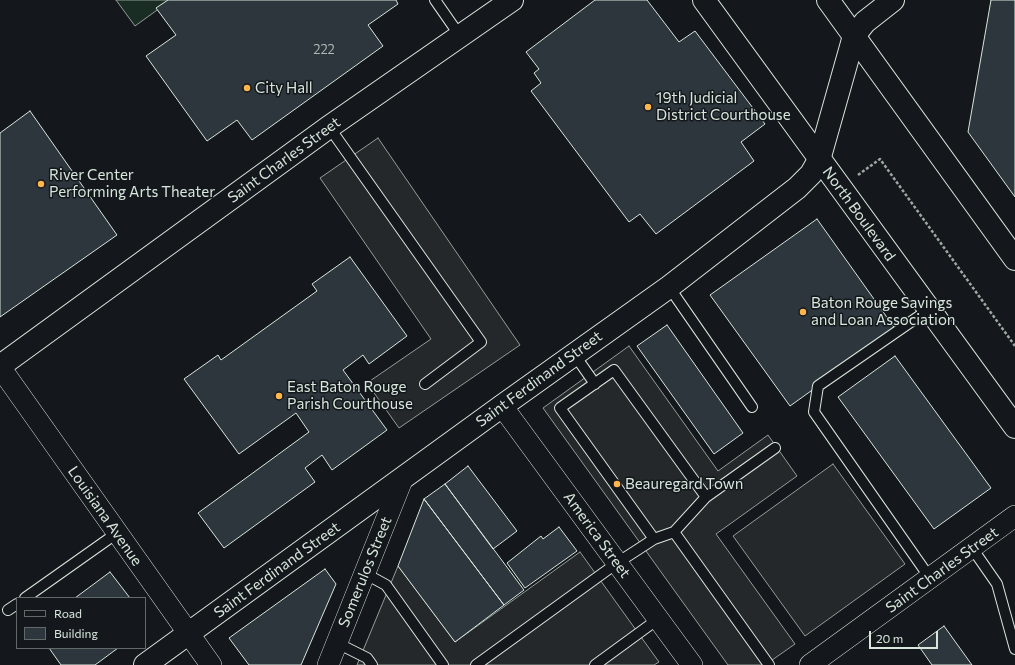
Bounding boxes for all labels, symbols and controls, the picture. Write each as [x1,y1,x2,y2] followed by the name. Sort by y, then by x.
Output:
[313,42,335,58] house number: 222
[255,79,313,97] place label: City Hall
[242,83,252,93] marker: City Hall
[656,89,791,124] place label: 19th Judicial District Courthouse
[643,102,653,112] marker: 19th Judicial District Courthouse
[224,113,344,207] street label: Saint Charles Street
[819,163,899,265] street label: North Boulevard
[49,166,215,201] place label: River Center Performing Arts Theater
[36,179,46,189] marker: River Center Performing Arts Theater
[811,294,955,329] place label: Baton Rouge Savings and Loan Association
[798,307,808,317] marker: Baton Rouge Savings and Loan Association
[472,327,606,431] street label: Saint Ferdinand Street
[287,378,413,413] place label: East Baton Rouge Parish Courthouse
[274,391,284,401] marker: East Baton Rouge Parish Courthouse
[64,463,146,569] street label: Louisiana Avenue
[625,475,743,493] place label: Beauregard Town
[612,479,622,489] marker: Beauregard Town
[560,489,634,581] street label: America Street
[335,514,395,630] street label: Somerulos Street
[210,518,344,622] street label: Saint Ferdinand Street
[882,523,1002,617] street label: Saint Charles Street
[16,597,146,649] legend
[54,606,82,620] text: Road
[871,623,940,649] scale bar
[54,626,98,640] text: Building
[876,631,903,645] text: 20 m

